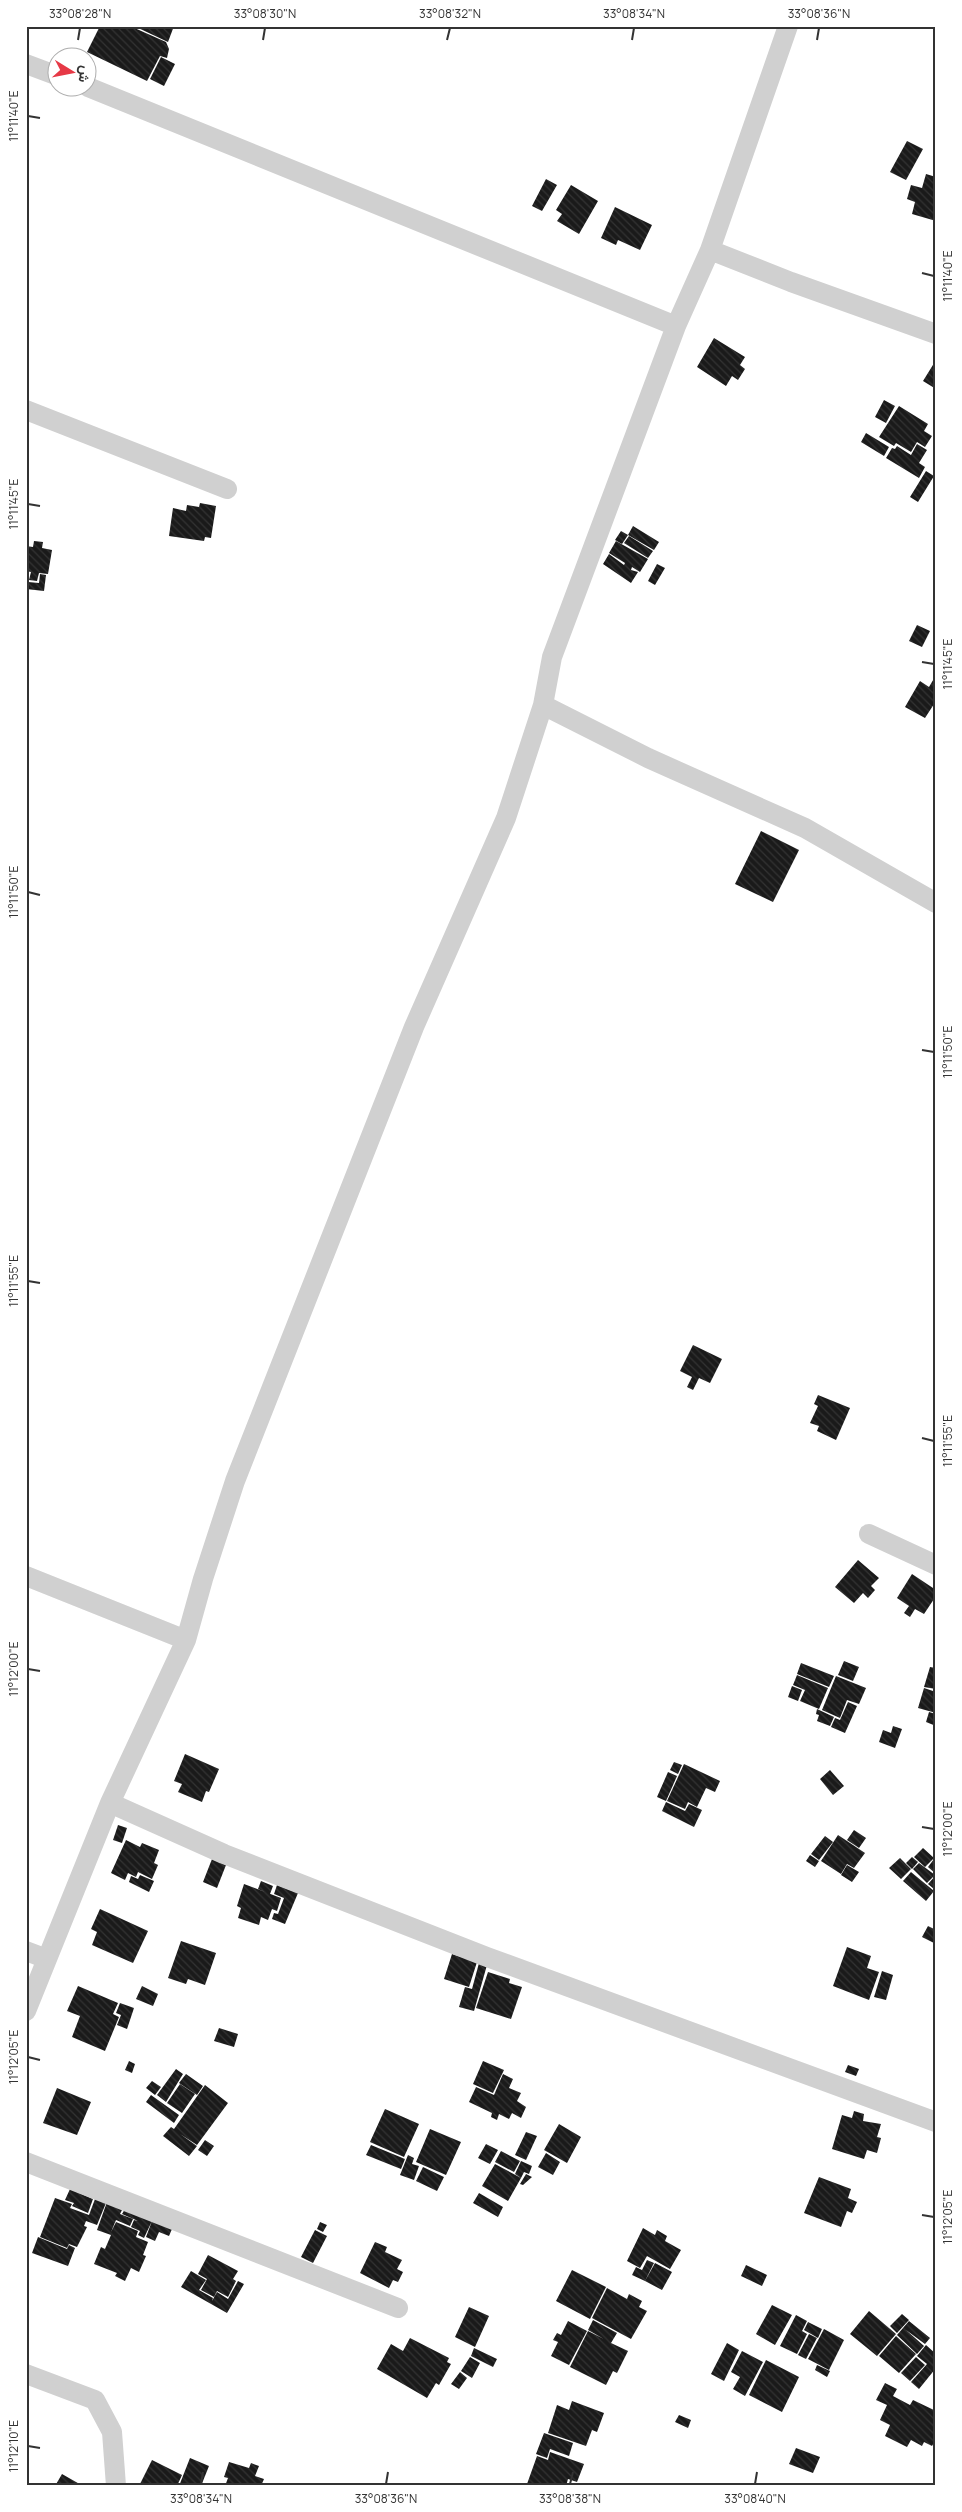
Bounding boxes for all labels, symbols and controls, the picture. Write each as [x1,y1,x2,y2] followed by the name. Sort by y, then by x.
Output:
[49,5,111,22] text: 33°08'28"N
[234,5,296,22] text: 33°08'30"N
[419,5,481,22] text: 33°08'32"N
[603,5,665,22] text: 33°08'34"N
[788,5,850,22] text: 33°08'36"N
[48,48,98,98] north arrow
[74,64,96,84] text: ش
[5,90,22,142] text: 11°11'40"E
[939,250,956,302] text: 11°11'40"E
[5,478,22,529] text: 11°11'45"E
[939,638,956,689] text: 11°11'45"E
[5,866,22,918] text: 11°11'50"E
[939,1026,956,1078] text: 11°11'50"E
[5,1255,22,1307] text: 11°11'55"E
[939,1415,956,1467] text: 11°11'55"E
[5,1641,22,1697] text: 11°12'00"E
[939,1801,956,1857] text: 11°12'00"E
[5,2030,22,2084] text: 11°12'05"E
[939,2190,956,2244] text: 11°12'05"E
[5,2420,22,2472] text: 11°12'10"E
[170,2490,232,2507] text: 33°08'34"N
[355,2490,417,2507] text: 33°08'36"N
[539,2490,601,2507] text: 33°08'38"N
[724,2490,786,2507] text: 33°08'40"N

